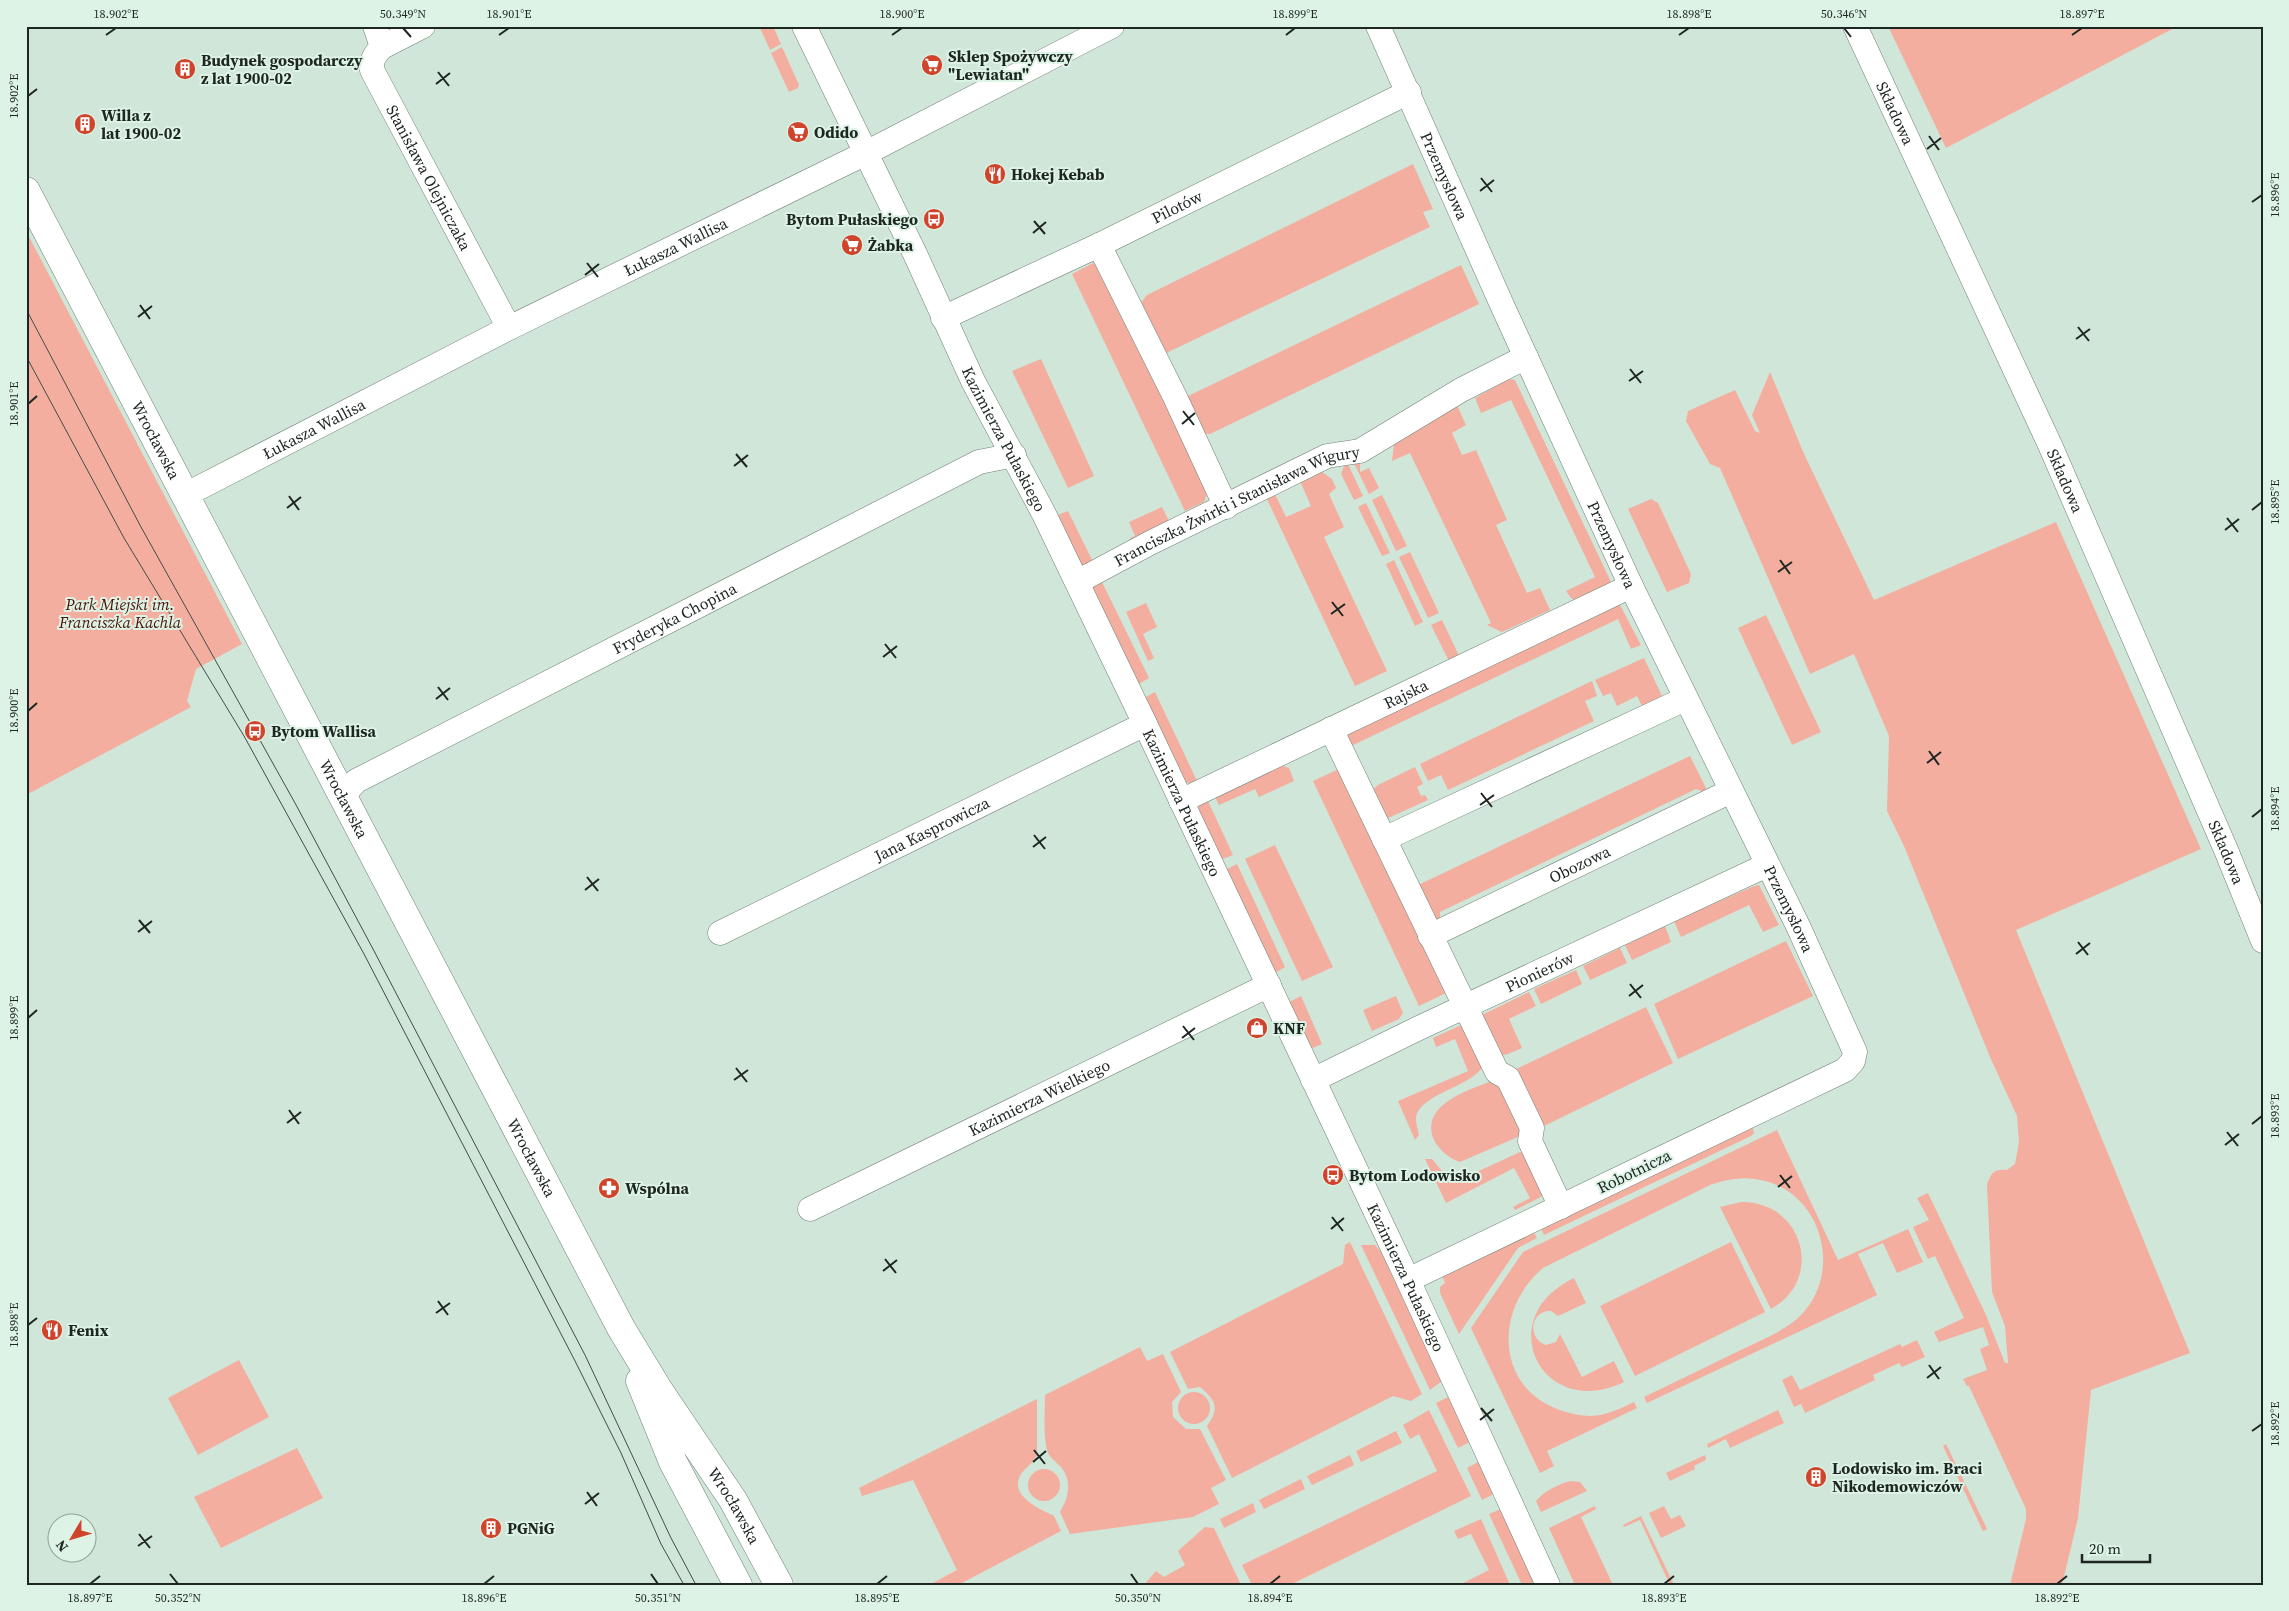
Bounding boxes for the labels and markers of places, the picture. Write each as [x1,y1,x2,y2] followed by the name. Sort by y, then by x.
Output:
[948,45,1073,85] place label: Sklep Spożywczy "Lewiatan"
[201,49,363,89] place label: Budynek gospodarczy z lat 1900-02
[920,53,944,77] supermarket icon: Sklep Spożywczy "Lewiatan"
[173,57,197,81] building icon: Budynek gospodarczy z lat 1900-02
[101,104,181,144] place label: Willa z lat 1900-02
[73,112,97,136] building icon: Willa z lat 1900-02
[786,120,810,144] supermarket icon: Odido
[814,121,858,143] place label: Odido
[983,162,1007,186] restaurant icon: Hokej Kebab
[1011,163,1105,185] place label: Hokej Kebab
[922,207,946,231] bus stop icon: Bytom Pułaskiego
[786,208,918,230] place label: Bytom Pułaskiego
[840,233,864,257] supermarket icon: Żabka
[868,234,914,256] place label: Żabka
[243,719,267,743] bus stop icon: Bytom Wallisa
[271,720,377,742] place label: Bytom Wallisa
[1245,1016,1269,1040] shop icon: KNF
[1273,1017,1305,1039] place label: KNF
[1321,1163,1345,1187] bus stop icon: Bytom Lodowisko
[1349,1164,1480,1186] place label: Bytom Lodowisko
[597,1176,621,1200] pharmacy icon: Wspólna
[625,1177,689,1199] place label: Wspólna
[40,1318,64,1342] restaurant icon: Fenix
[68,1319,109,1341] place label: Fenix
[1832,1457,1982,1497] place label: Lodowisko im. Braci Nikodemowiczów
[1804,1465,1828,1489] building icon: Lodowisko im. Braci Nikodemowiczów
[479,1516,503,1540] building icon: PGNiG
[507,1517,555,1539] place label: PGNiG

